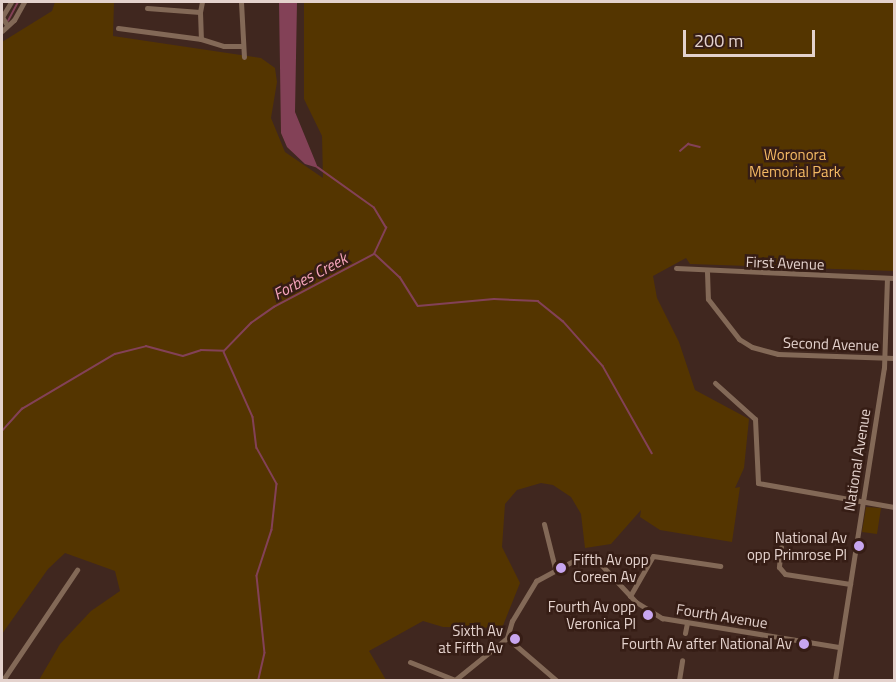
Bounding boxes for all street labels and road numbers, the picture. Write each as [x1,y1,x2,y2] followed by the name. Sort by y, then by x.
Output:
[745,253,825,273] street label: First Avenue
[783,333,879,355] street label: Second Avenue
[840,408,874,512] street label: National Avenue
[675,600,769,632] street label: Fourth Avenue

